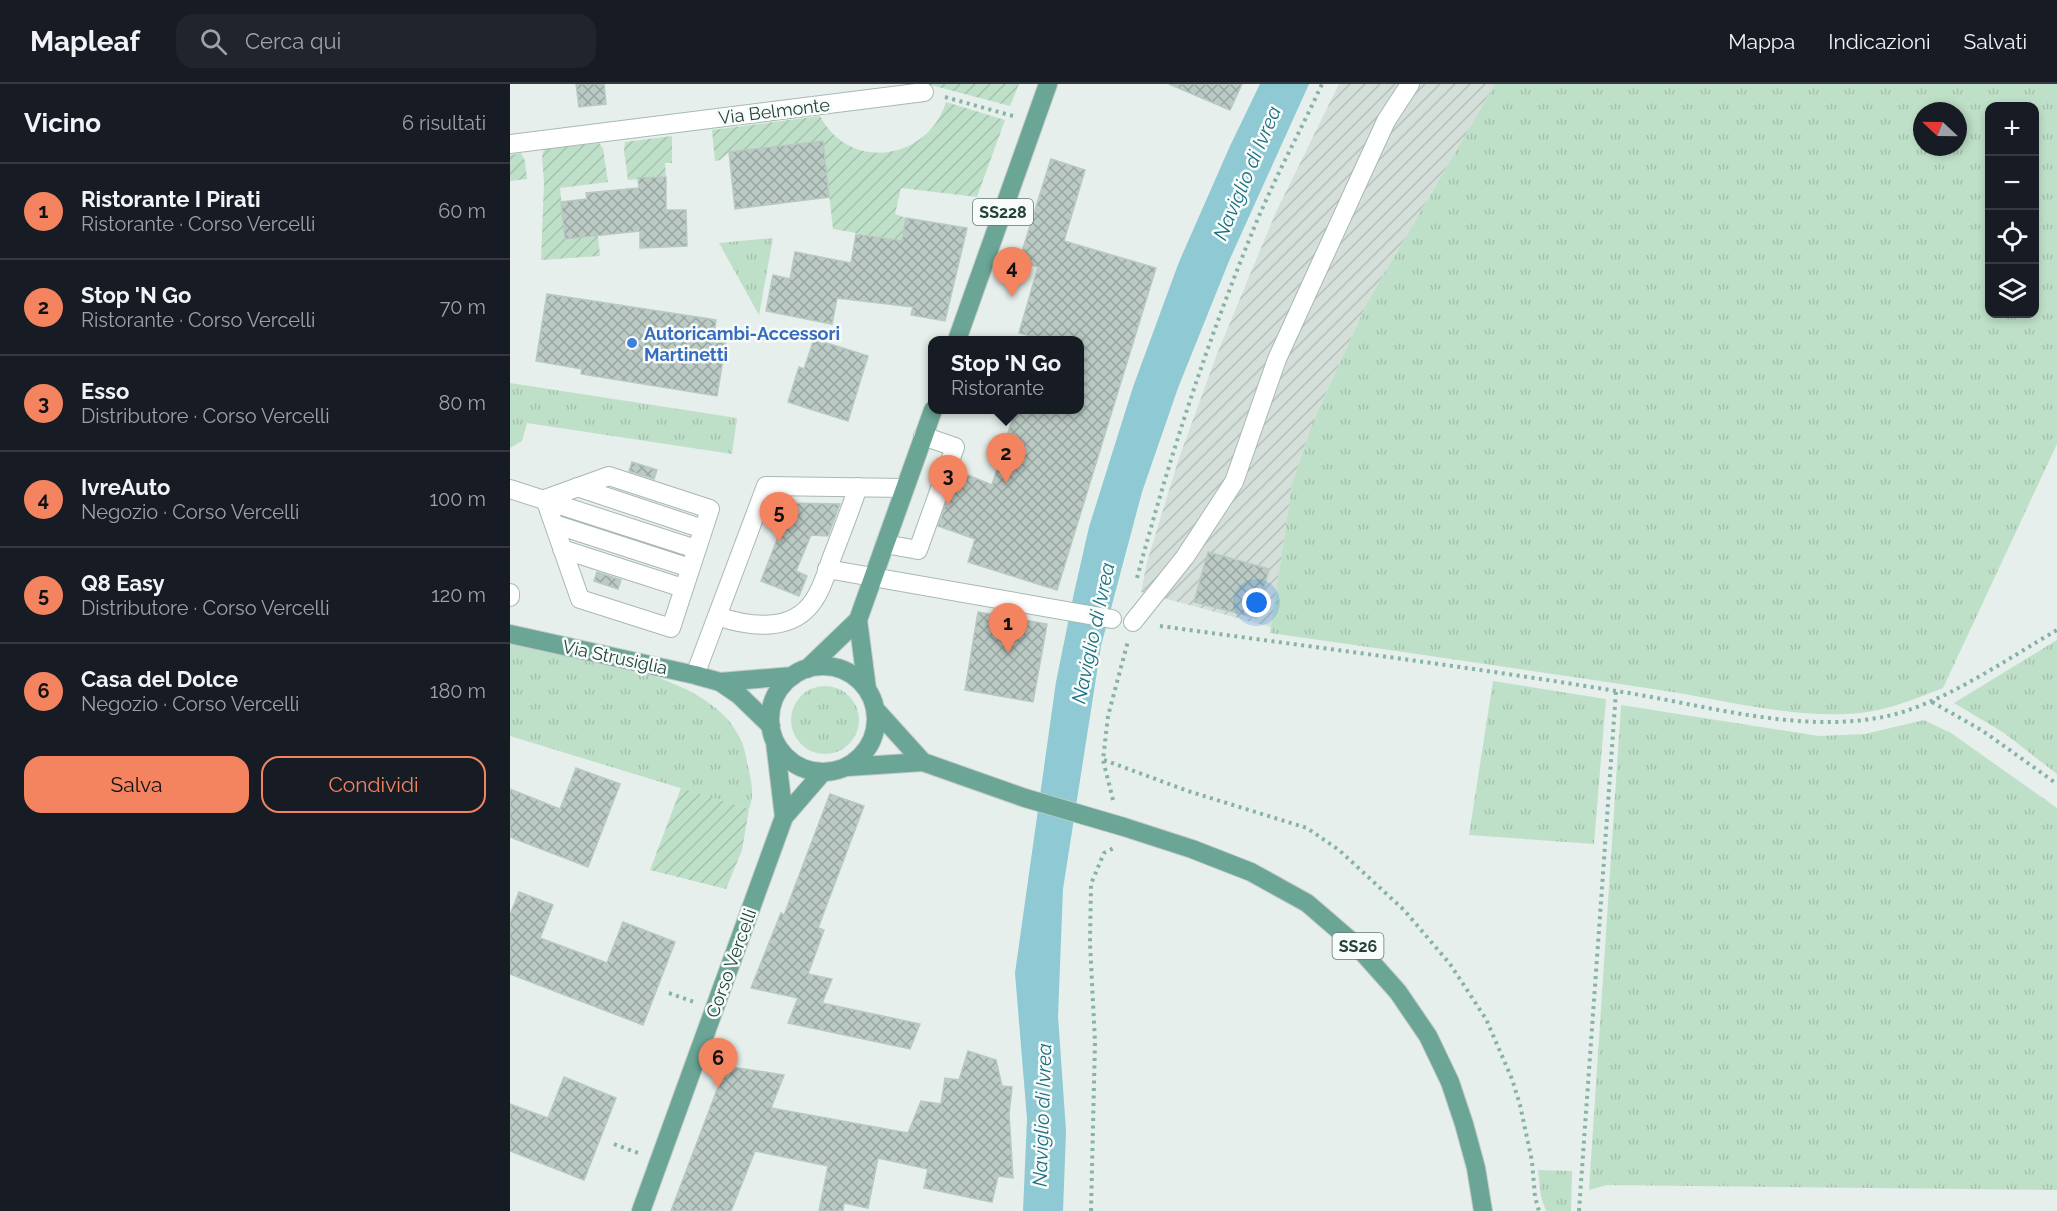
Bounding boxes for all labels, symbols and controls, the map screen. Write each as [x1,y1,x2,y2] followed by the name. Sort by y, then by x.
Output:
[176,14,596,68] search box
[30,25,140,58] text: Mapleaf
[197,25,230,58] icon: search
[245,28,341,54] text: Cerca qui
[1728,29,1795,54] text: Mappa
[1828,29,1931,54] text: Indicazioni
[1964,29,2027,54] text: Salvati
[717,94,831,128] street label: Via Belmonte
[1208,102,1286,244] water label: Naviglio di Ivrea
[1913,102,1967,156] north arrow
[1985,102,2039,318] map controls
[1985,102,2039,156] button: +
[24,108,101,138] text: Vicino
[402,111,486,135] text: 6 risultati
[1985,156,2039,210] button: −
[81,186,261,212] text: Ristorante I Pirati
[39,199,48,223] text: 1
[438,199,486,223] text: 60 m
[973,199,1033,225] road number: SS228
[1985,210,2039,264] button: locate
[81,212,315,236] text: Ristorante · Corso Vercelli
[992,248,1032,297] pin: 4
[1985,264,2039,318] button: layers
[81,282,191,308] text: Stop 'N Go
[38,295,49,319] text: 2
[440,295,486,319] text: 70 m
[81,308,315,332] text: Ristorante · Corso Vercelli
[644,323,840,365] place label: Autoricambi-Accessori Martinetti
[625,336,639,350] marker: Autoricambi-Accessori Martinetti
[928,336,1084,414] popup
[951,350,1061,376] text: Stop 'N Go
[951,376,1044,400] text: Ristorante
[81,378,129,404] text: Esso
[38,391,49,415] text: 3
[438,391,486,415] text: 80 m
[81,404,330,428] text: Distributore · Corso Vercelli
[986,434,1026,483] pin: 2
[928,456,968,505] pin: 3
[81,474,170,500] text: IvreAuto
[38,487,49,511] text: 4
[429,487,486,511] text: 100 m
[760,492,798,542] pin: 5
[81,500,299,524] text: Negozio · Corso Vercelli
[1066,560,1120,706] water label: Naviglio di Ivrea
[81,570,165,596] text: Q8 Easy
[38,583,49,607] text: 5
[431,583,486,607] text: 120 m
[1242,588,1271,617] your location
[81,596,330,620] text: Distributore · Corso Vercelli
[988,604,1028,653] pin: 1
[561,636,669,678] street label: Via Strusiglia
[81,666,238,692] text: Casa del Dolce
[37,679,50,703] text: 6
[430,679,486,703] text: 180 m
[81,692,299,716] text: Negozio · Corso Vercelli
[24,756,249,813] button: Salva
[261,756,486,813] button: Condividi
[702,906,760,1020] street label: Corso Vercelli
[1332,933,1384,959] road number: SS26
[698,1038,738,1088] pin: 6
[1028,1043,1057,1187] water label: Naviglio di Ivrea

